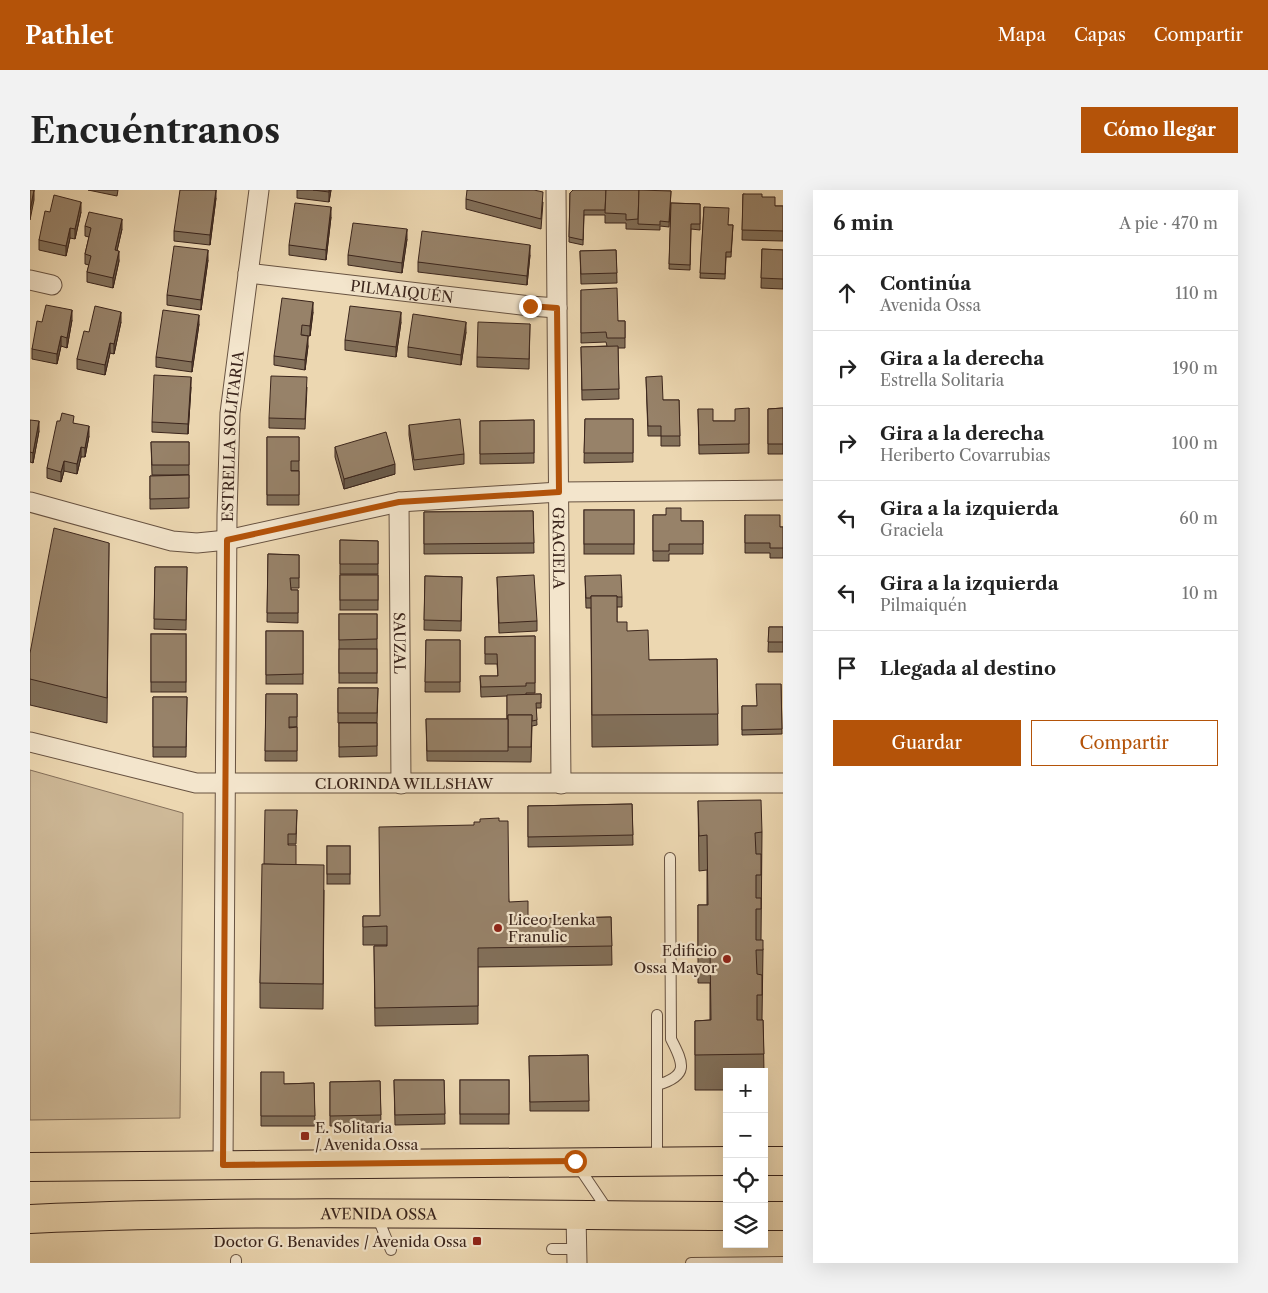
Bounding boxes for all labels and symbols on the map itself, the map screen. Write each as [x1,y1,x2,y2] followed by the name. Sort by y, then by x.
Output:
[349,276,455,306] street label: PILMAIQUÉN
[519,295,542,318] route end
[217,349,248,522] street label: ESTRELLA SOLITARIA
[549,507,569,590] street label: GRACIELA
[390,612,410,674] street label: SAUZAL
[315,774,494,793] street label: CLORINDA WILLSHAW
[508,910,596,946] place label: Liceo Lenka Franulic
[492,922,504,934] marker: Liceo Lenka Franulic
[634,941,718,977] place label: Edificio Ossa Mayor
[721,953,733,965] marker: Edificio Ossa Mayor
[315,1118,418,1154] place label: E. Solitaria / Avenida Ossa
[299,1130,311,1142] marker: E. Solitaria / Avenida Ossa
[564,1150,587,1173] route start
[320,1204,438,1223] street label: AVENIDA OSSA
[214,1232,467,1251] place label: Doctor G. Benavides / Avenida Ossa
[471,1235,483,1247] marker: Doctor G. Benavides / Avenida Ossa

